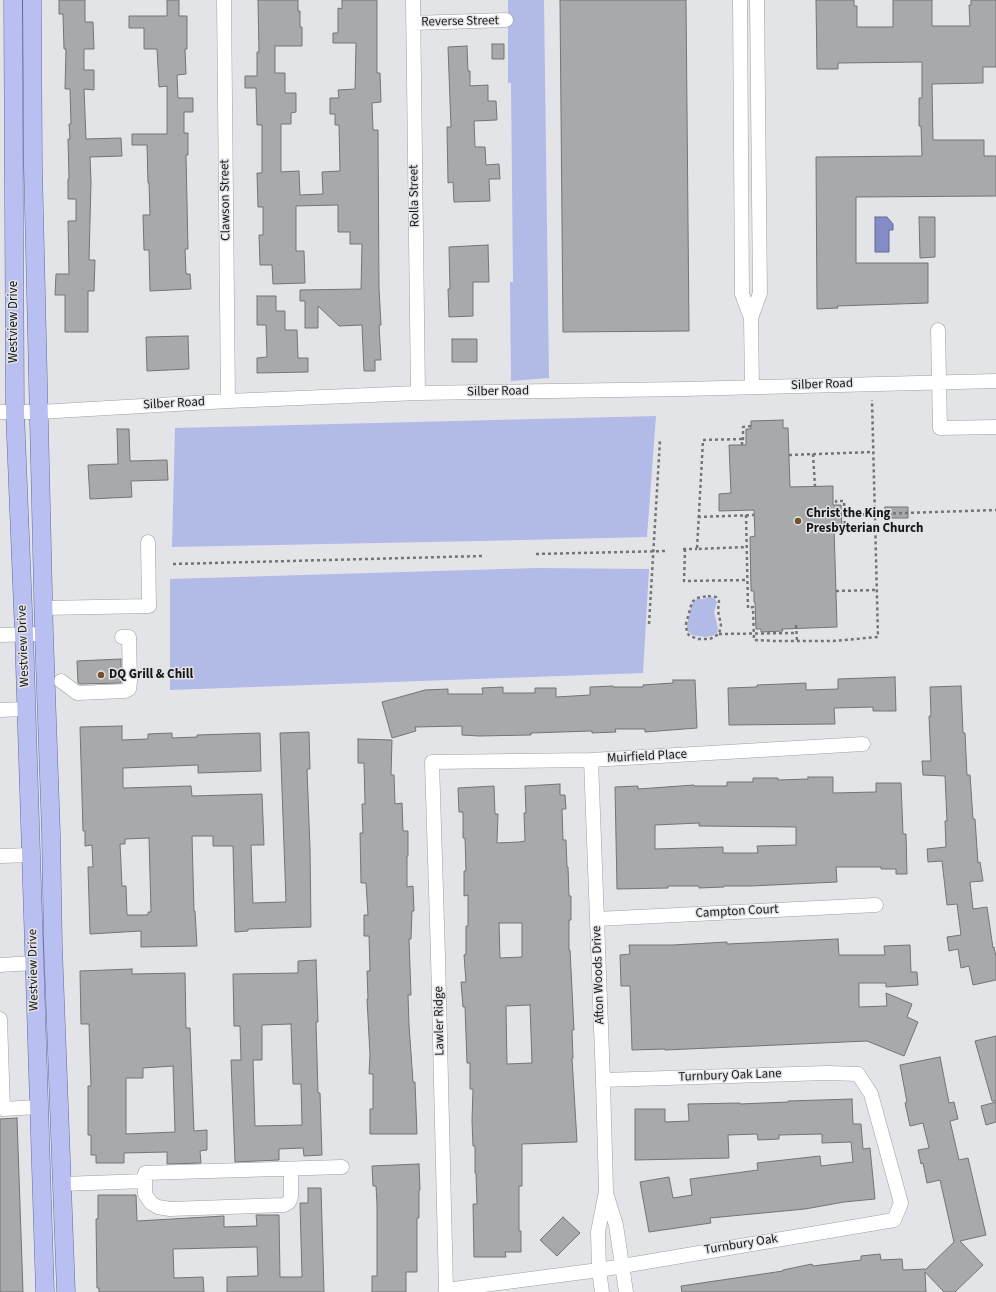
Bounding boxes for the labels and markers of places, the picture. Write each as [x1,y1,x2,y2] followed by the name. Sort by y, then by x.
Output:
[806,506,923,537] place label: Christ the King Presbyterian Church
[793,516,803,526] marker: Christ the King Presbyterian Church
[109,667,193,683] place label: DQ Grill & Chill
[96,670,106,680] marker: DQ Grill & Chill

